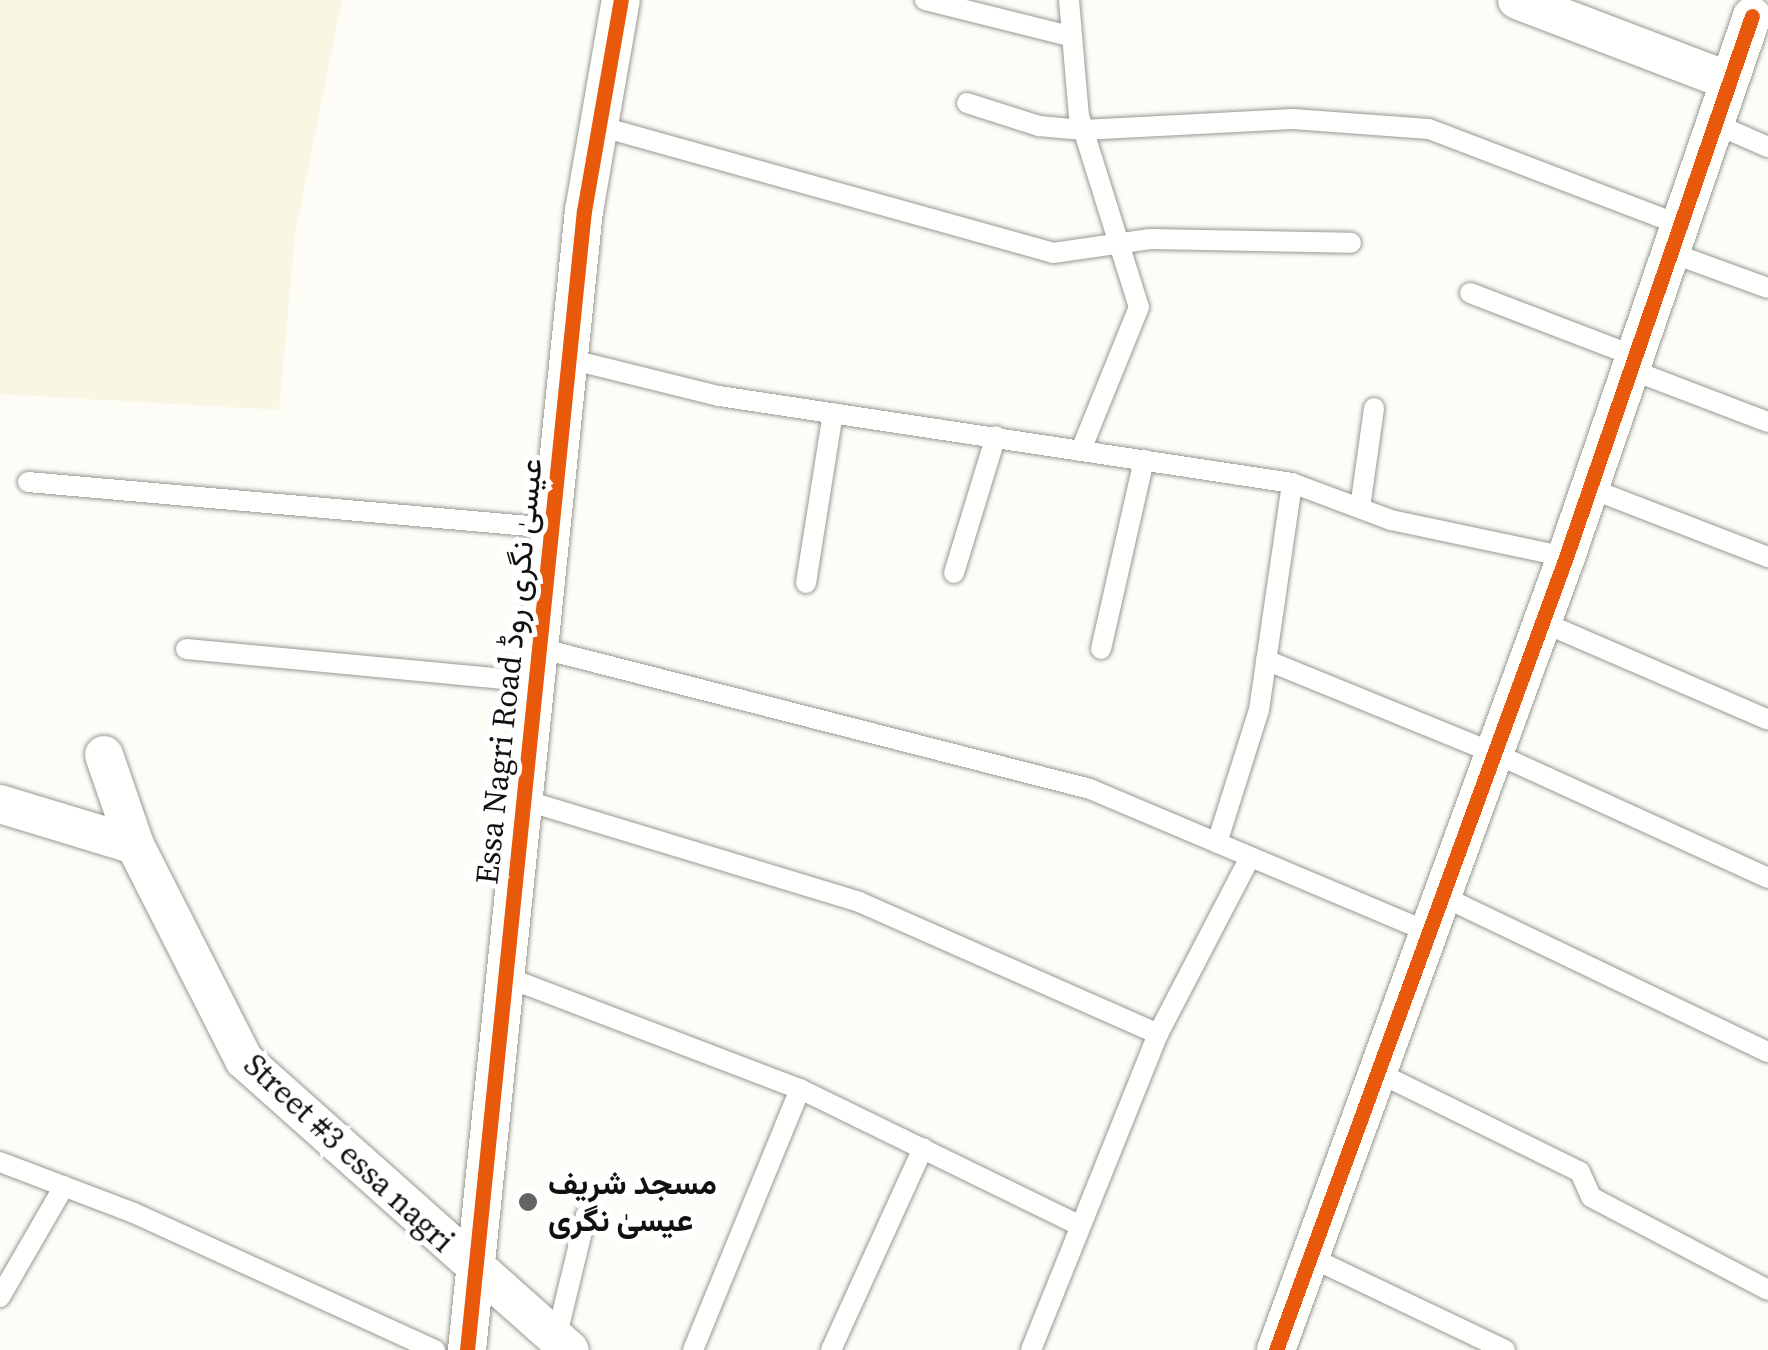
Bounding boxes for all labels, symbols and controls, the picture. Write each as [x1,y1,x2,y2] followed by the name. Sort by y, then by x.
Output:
[468,456,550,886] street label: Essa Nagri Road عیسیٰ نگری روڈ
[236,1046,462,1260] street label: Street #3 essa nagri
[548,1165,717,1240] place label: مسجد شریف عیسیٰ نگری
[517,1191,539,1213] marker: مسجد شریف عیسیٰ نگری

